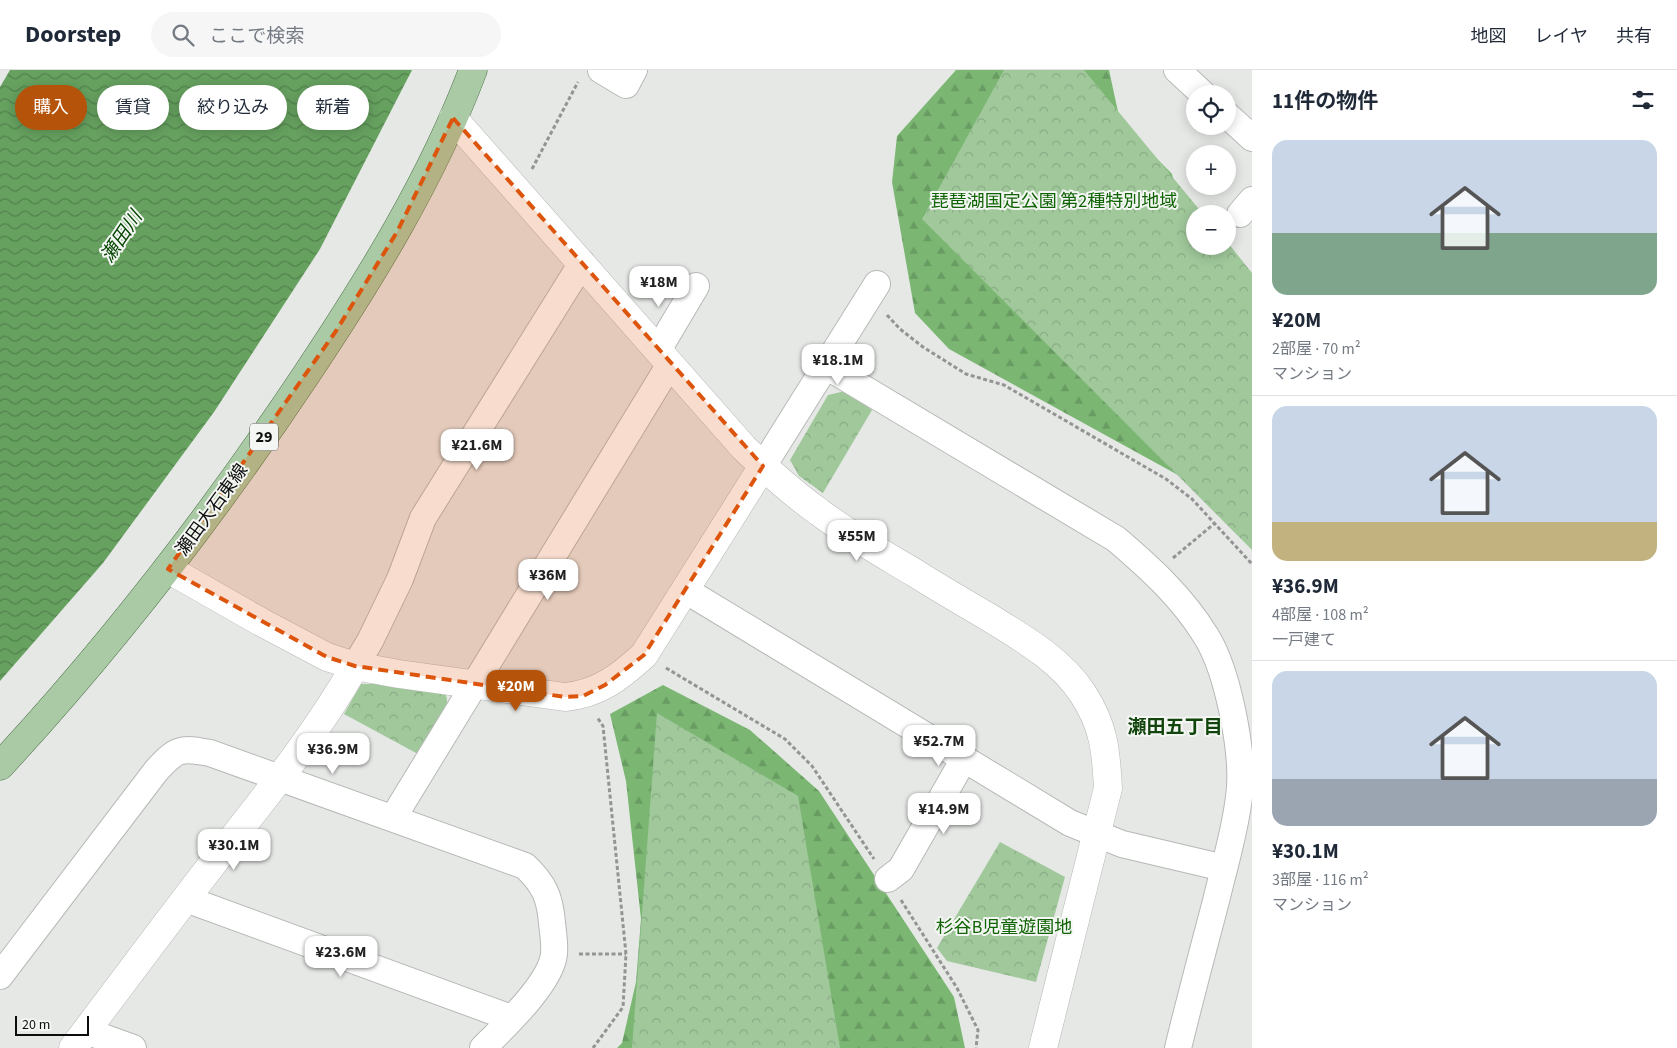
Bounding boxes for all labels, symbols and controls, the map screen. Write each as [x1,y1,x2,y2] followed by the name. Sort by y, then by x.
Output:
[151,12,501,57] search box
[25,17,121,52] text: Doorstep
[169,21,197,49] icon: search
[209,23,304,50] text: ここで検索
[1471,24,1507,49] text: 地図
[1535,24,1588,49] text: レイヤ
[1616,24,1652,49] text: 共有
[15,85,87,130] chip: 購入
[97,85,169,130] chip: 賃貸
[179,85,287,130] chip: 絞り込み
[297,85,369,130] chip: 新着
[1186,85,1236,255] map controls
[1186,85,1236,135] button: locate
[1272,86,1378,116] text: 11件の物件
[1629,86,1657,114] icon: filters
[1186,145,1236,195] button: +
[1420,173,1510,263] icon: home
[931,189,1177,214] park label: 琵琶湖国定公園 第2種特別地域
[95,204,150,268] water label: 瀬田川
[1186,205,1236,255] button: −
[629,266,689,308] pin: ¥18M
[640,271,678,293] text: ¥18M
[1272,305,1321,335] text: ¥20M
[1272,338,1361,360] text: 2部屋 · 70 m²
[797,344,879,386] pin: ¥18.1M
[813,349,863,371] text: ¥18.1M
[1272,363,1352,385] text: マンション
[250,424,278,451] road number: 29
[436,428,518,471] pin: ¥21.6M
[452,434,502,456] text: ¥21.6M
[1420,438,1510,528] icon: home
[170,459,254,561] street label: 瀬田大石東線
[827,520,887,562] pin: ¥55M
[838,525,876,547] text: ¥55M
[518,558,578,601] pin: ¥36M
[529,564,567,586] text: ¥36M
[1272,571,1339,601] text: ¥36.9M
[1272,604,1369,626] text: 4部屋 · 108 m²
[1272,629,1336,651] text: 一戸建て
[486,670,546,712] pin: ¥20M
[497,675,535,697] text: ¥20M
[1420,703,1510,793] icon: home
[1127,714,1223,741] district label: 瀬田五丁目
[898,724,980,767] pin: ¥52.7M
[914,730,964,752] text: ¥52.7M
[292,732,374,775] pin: ¥36.9M
[308,738,358,760] text: ¥36.9M
[903,792,985,835] pin: ¥14.9M
[919,798,969,820] text: ¥14.9M
[193,828,275,871] pin: ¥30.1M
[209,834,259,856] text: ¥30.1M
[1272,836,1339,866] text: ¥30.1M
[1272,869,1369,891] text: 3部屋 · 116 m²
[1272,894,1352,916] text: マンション
[936,915,1072,940] park label: 杉谷B児童遊園地
[300,936,382,978] pin: ¥23.6M
[316,941,366,963] text: ¥23.6M
[15,1013,89,1036] scale bar
[22,1015,50,1035] text: 20 m

